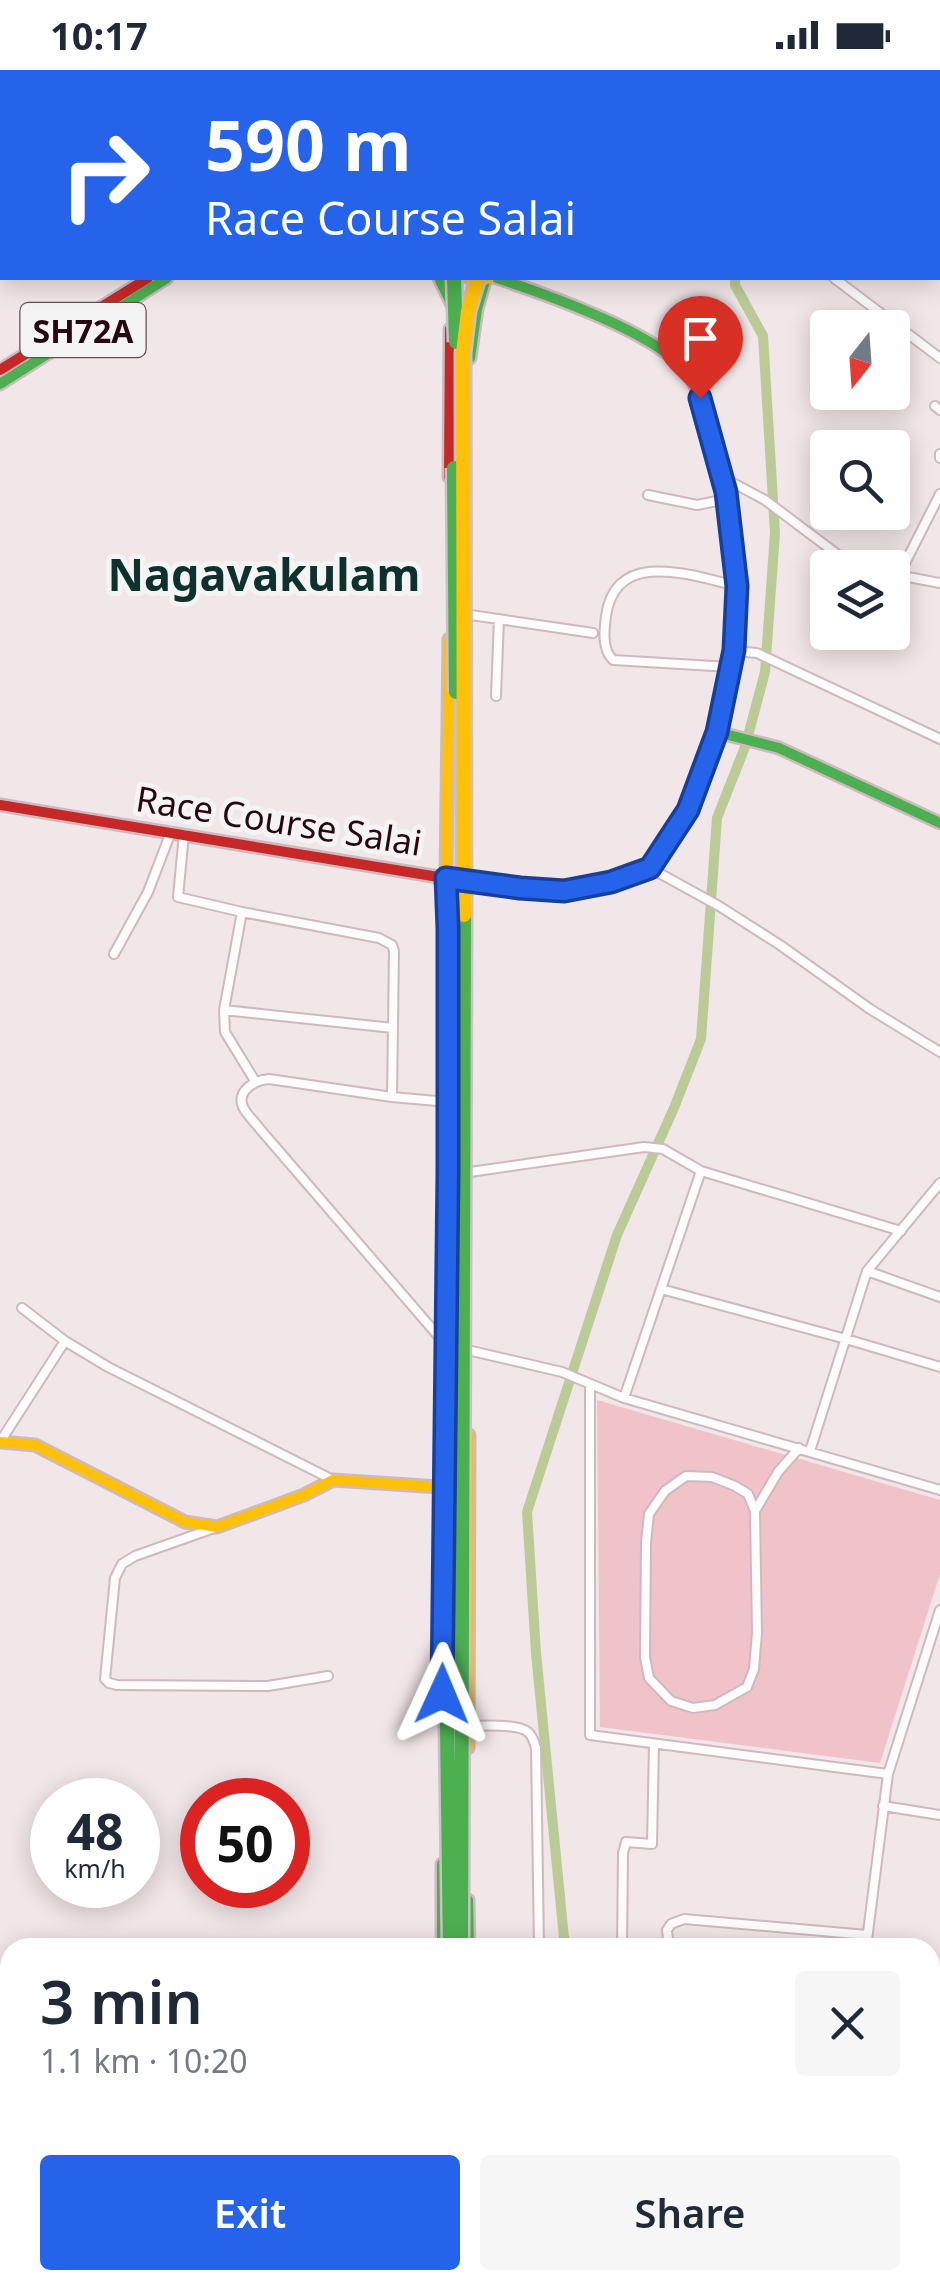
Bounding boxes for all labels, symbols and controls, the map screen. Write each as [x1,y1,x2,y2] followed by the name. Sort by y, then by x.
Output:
[50,9,148,61] text: 10:17
[205,96,412,192] text: 590 m
[40,110,170,240] icon: right
[205,187,576,248] text: Race Course Salai
[658,296,743,399] pin
[21,303,146,357] road number: SH72A
[810,310,910,410] north arrow
[810,310,910,650] map controls
[673,311,728,366] icon: arrive
[810,430,910,530] button: search
[108,543,420,604] district label: Nagavakulam
[810,550,910,650] button: layers
[133,774,425,866] street label: Race Course Salai
[390,1642,494,1746] position arrow
[180,1778,310,1908] speed limit sign: 50
[66,1797,124,1865] text: 48
[64,1851,126,1885] text: km/h
[40,1960,203,2042] text: 3 min
[795,1971,900,2076] button: close
[40,2039,248,2082] text: 1.1 km · 10:20
[40,2155,460,2270] button: Exit
[480,2155,900,2270] button: Share

